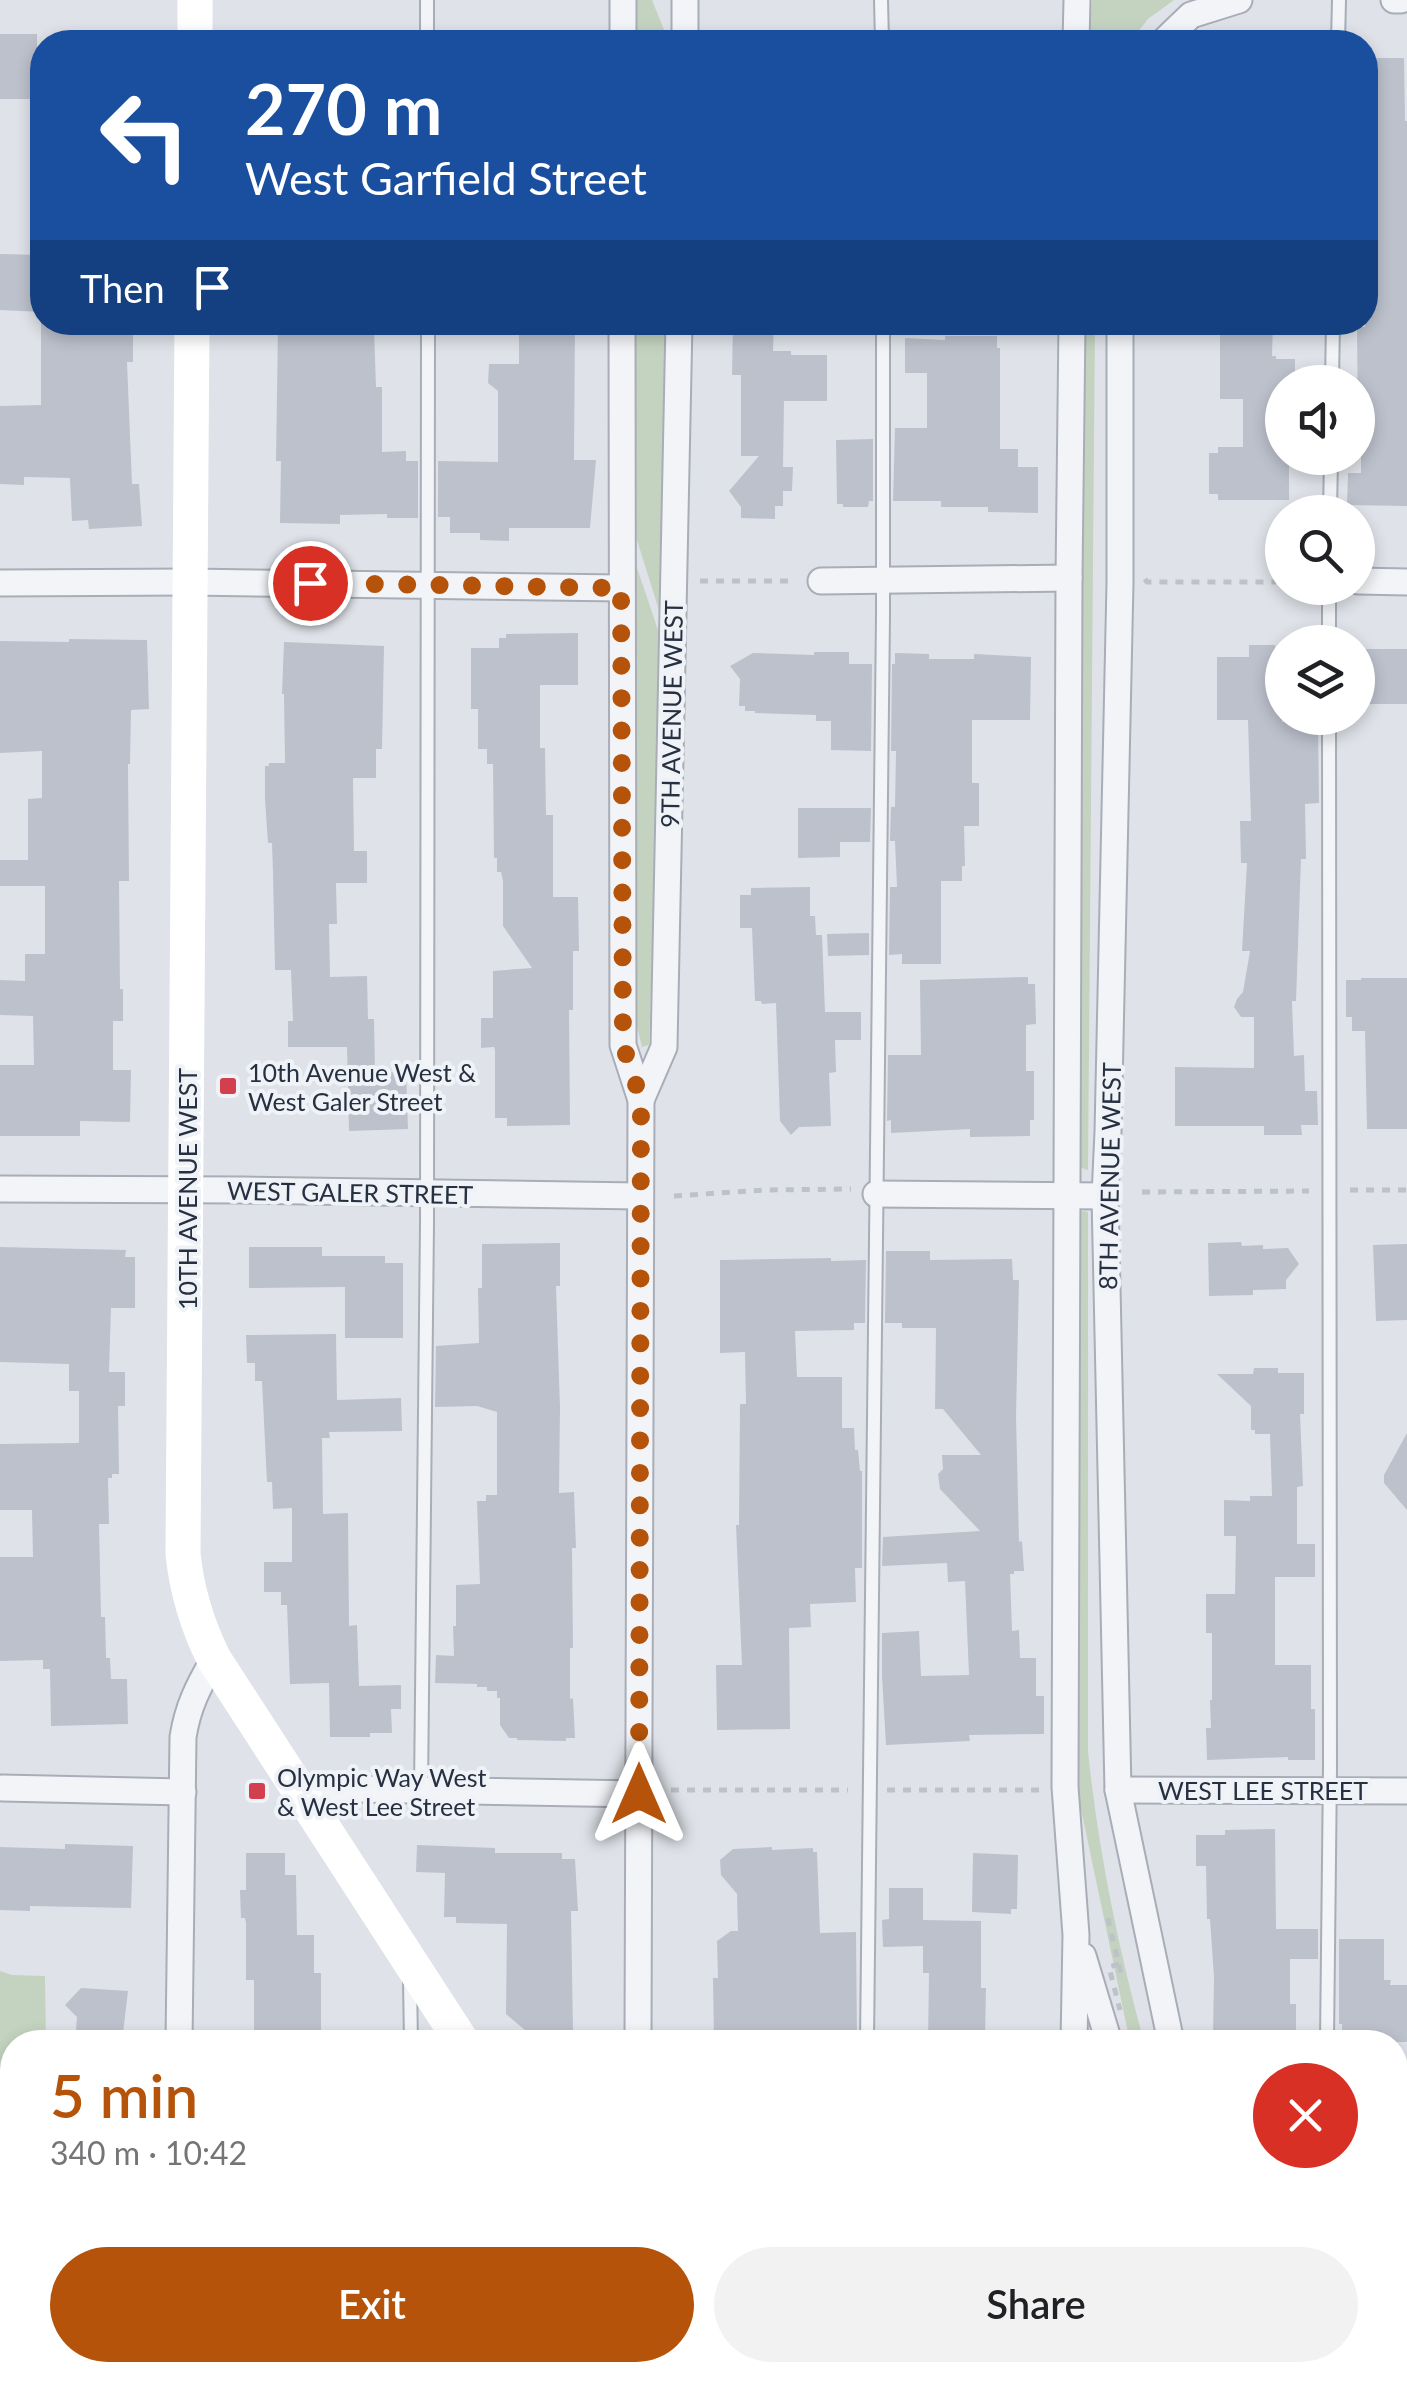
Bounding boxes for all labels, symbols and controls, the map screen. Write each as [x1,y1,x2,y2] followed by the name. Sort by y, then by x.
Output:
[245,66,442,150] text: 270 m
[80,70,210,200] icon: left
[245,151,647,205] text: West Garfield Street
[185,260,240,315] icon: arrive
[80,265,165,311] text: Then
[1265,365,1375,735] map controls
[1265,365,1375,475] button: sound
[1265,495,1375,605] button: search
[268,541,353,626] pin
[283,556,338,611] icon: arrive
[654,600,688,828] street label: 9TH AVENUE WEST
[1265,625,1375,735] button: layers
[248,1057,476,1116] place label: 10th Avenue West & West Galer Street
[1092,1062,1126,1290] street label: 8TH AVENUE WEST
[172,1068,202,1310] street label: 10TH AVENUE WEST
[217,1075,239,1097] marker: 10th Avenue West & West Galer Street
[227,1175,474,1209] street label: WEST GALER STREET
[587,1742,691,1846] position arrow
[277,1762,487,1821] place label: Olympic Way West & West Lee Street
[1158,1775,1368,1805] street label: WEST LEE STREET
[246,1780,268,1802] marker: Olympic Way West & West Lee Street
[50,2059,198,2131] text: 5 min
[1253,2063,1358,2168] button: close
[50,2133,247,2172] text: 340 m · 10:42
[50,2247,694,2362] button: Exit
[714,2247,1358,2362] button: Share

